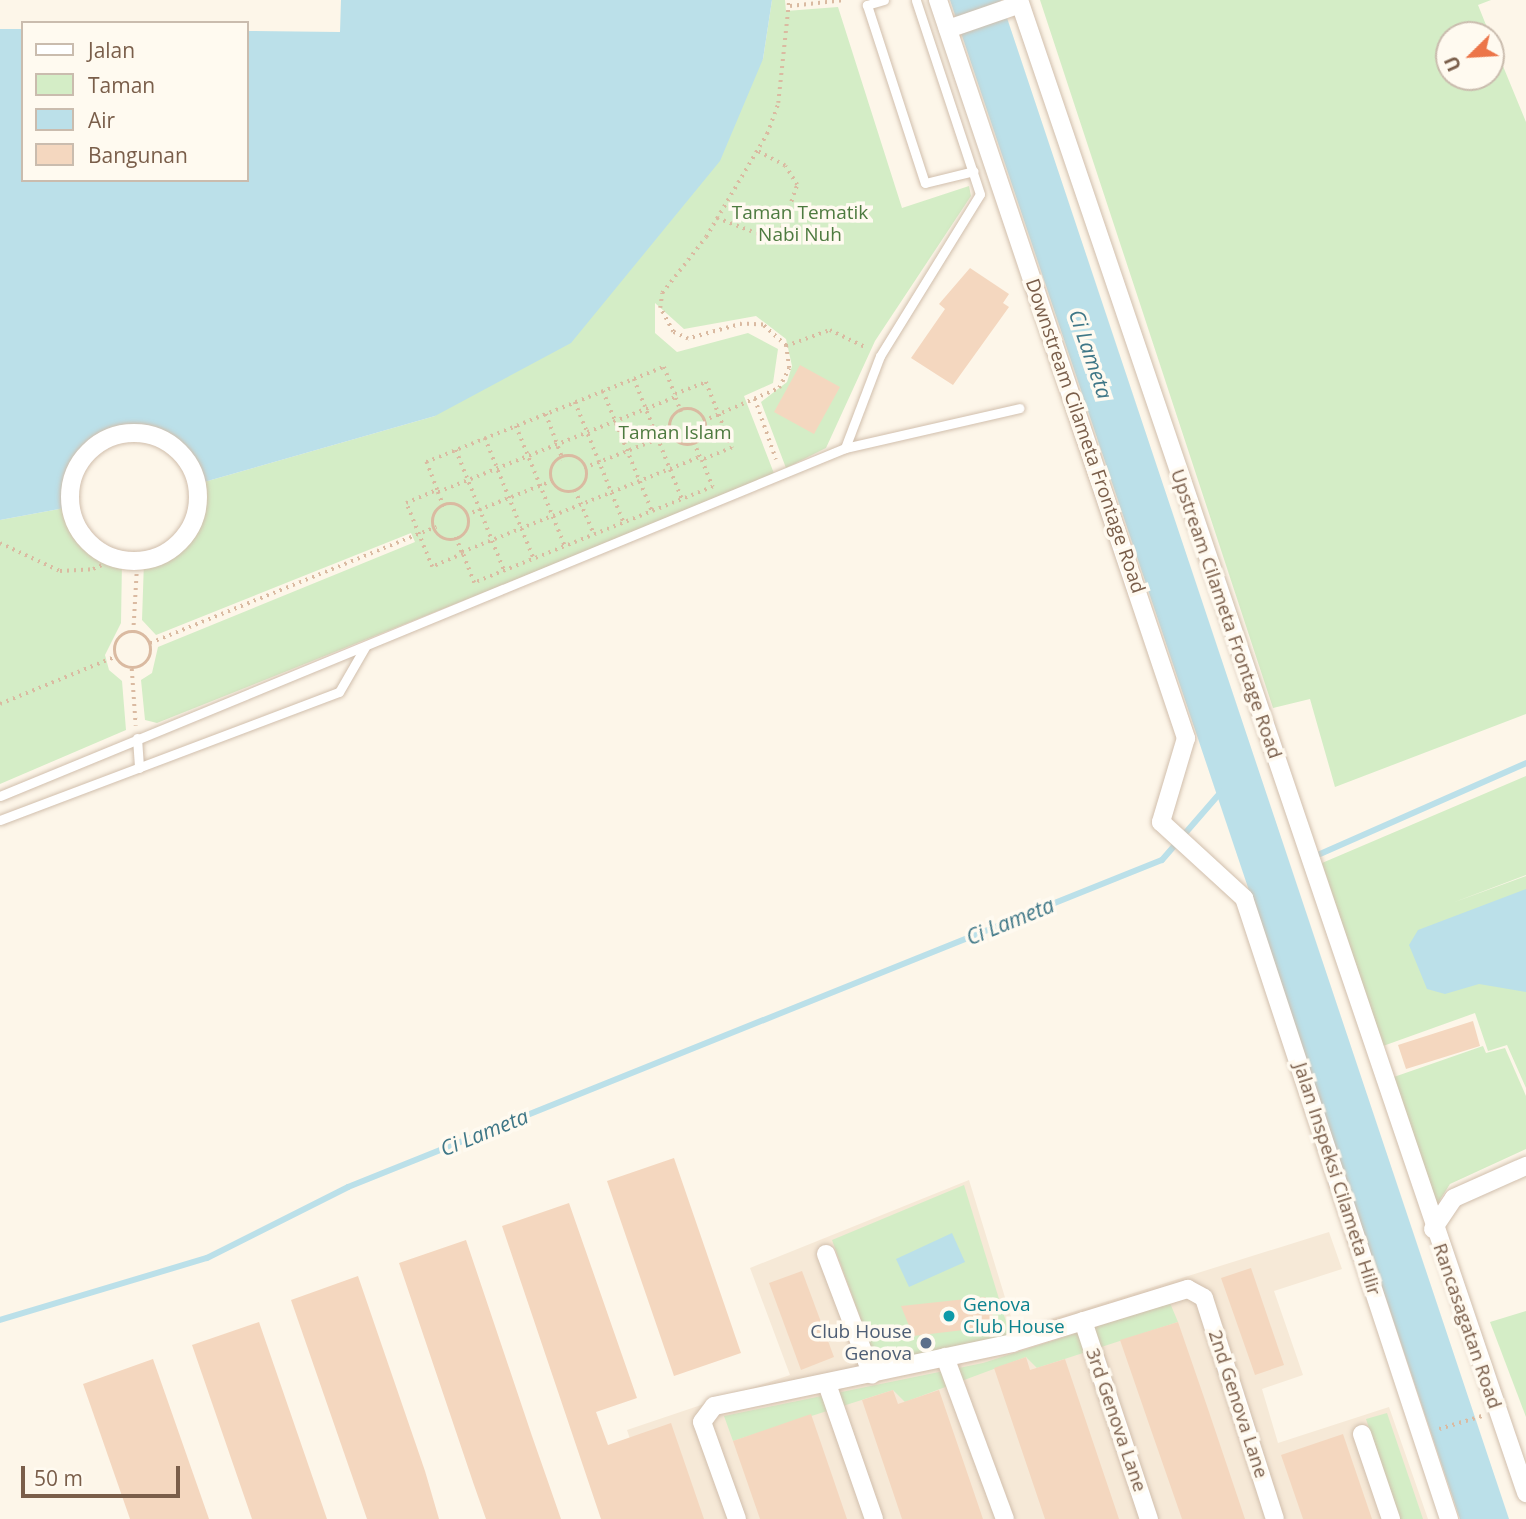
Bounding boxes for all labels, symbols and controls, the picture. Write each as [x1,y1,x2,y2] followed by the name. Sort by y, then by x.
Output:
[21,21,248,182] legend
[1435,21,1505,91] north arrow
[88,36,135,64] text: Jalan
[1438,52,1467,76] text: U
[88,71,155,99] text: Taman
[88,106,115,134] text: Air
[88,141,188,169] text: Bangunan
[732,202,868,246] park label: Taman Tematik Nabi Nuh
[1020,276,1150,596] street label: Downstream Cilameta Frontage Road
[1064,306,1118,402] water label: Ci Lameta
[618,422,732,444] park label: Taman Islam
[1166,466,1286,762] street label: Upstream Cilameta Frontage Road
[962,892,1058,950] water label: Ci Lameta
[1289,1060,1385,1298] street label: Jalan Inspeksi Cilameta Hilir
[436,1103,532,1161] water label: Ci Lameta
[1428,1240,1506,1412] street label: Rancasagatan Road
[963,1294,1065,1338] place label: Genova Club House
[941,1308,957,1324] marker: Genova Club House
[810,1321,912,1365] place label: Club House Genova
[1203,1327,1273,1481] street label: 2nd Genova Lane
[918,1335,934,1351] marker: Club House Genova
[1081,1345,1151,1495] street label: 3rd Genova Lane
[24,1452,184,1496] scale bar
[34,1464,83,1492] text: 50 m

